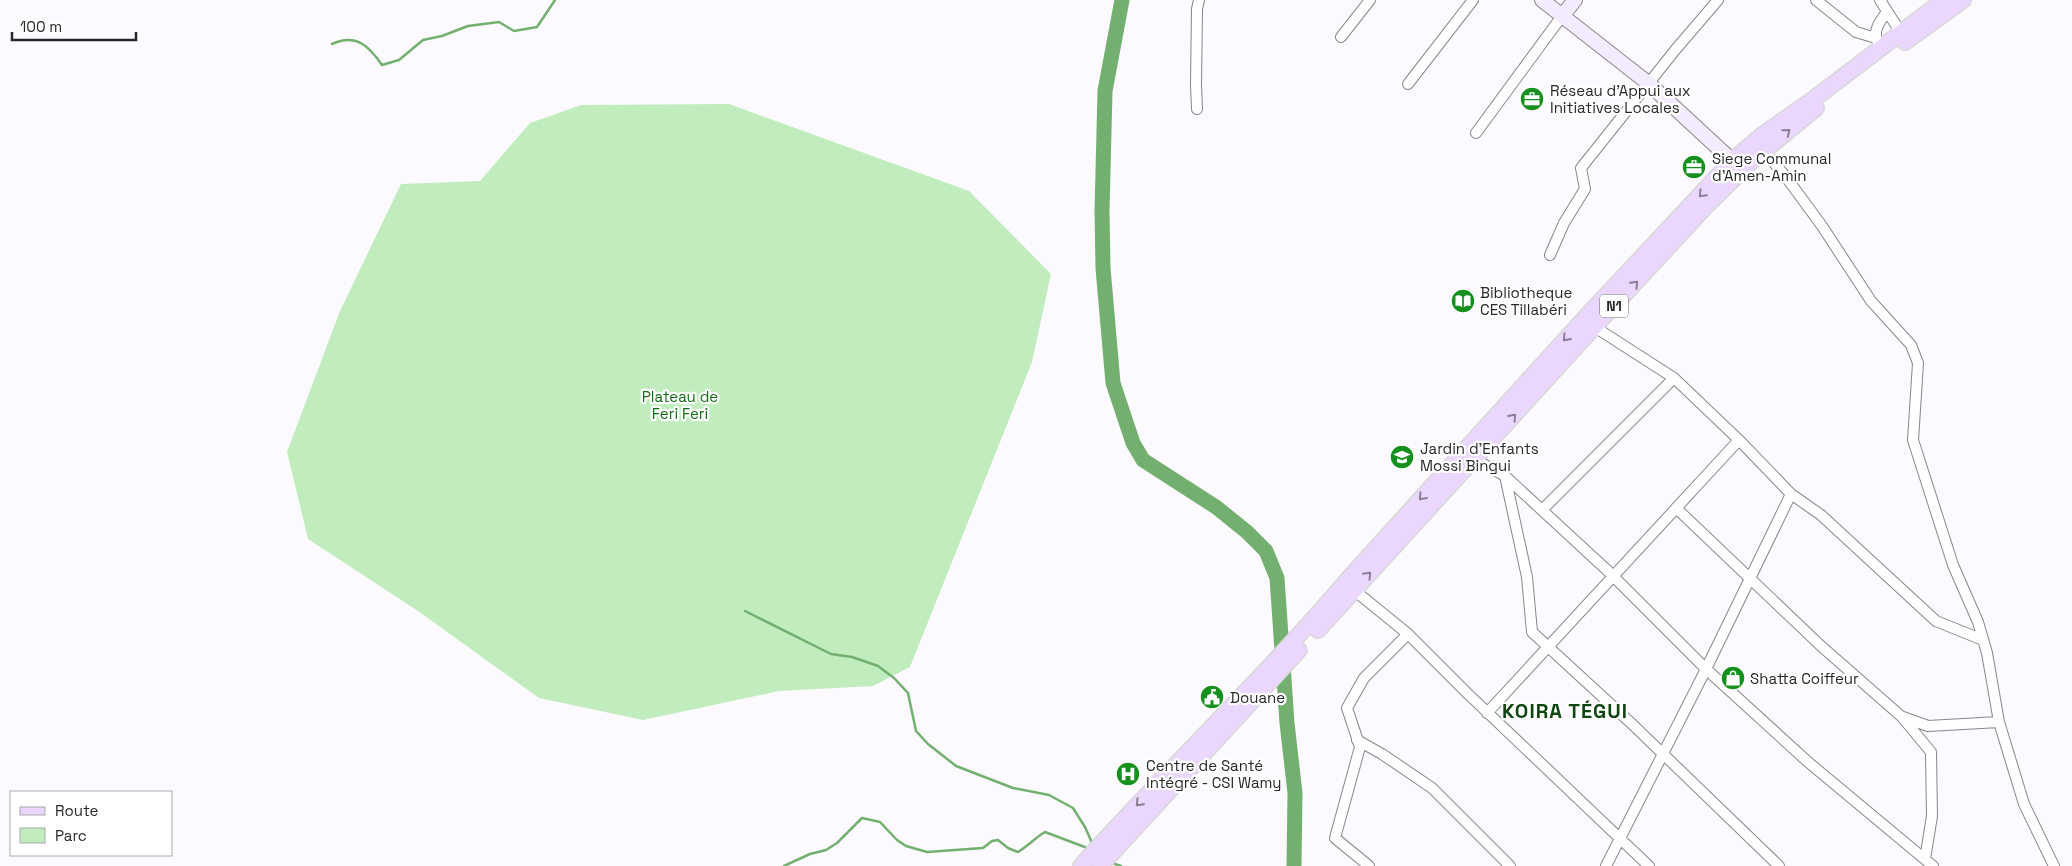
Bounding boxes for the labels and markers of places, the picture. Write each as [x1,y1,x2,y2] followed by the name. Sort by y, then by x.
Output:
[1550,81,1691,117] place label: Réseau d'Appui aux Initiatives Locales
[1519,86,1545,112] office icon: Réseau d'Appui aux Initiatives Locales
[1712,149,1831,185] place label: Siege Communal d'Amen-Amin
[1681,154,1707,180] office icon: Siege Communal d'Amen-Amin
[1480,283,1572,319] place label: Bibliotheque CES Tillabéri
[1450,288,1476,314] library icon: Bibliotheque CES Tillabéri
[1420,439,1539,475] place label: Jardin d’Enfants Mossi Bingui
[1389,444,1415,470] school or university icon: Jardin d’Enfants Mossi Bingui
[1720,665,1746,691] shop icon: Shatta Coiffeur
[1750,669,1859,688] place label: Shatta Coiffeur
[1199,684,1225,710] public building icon: Douane
[1230,688,1285,707] place label: Douane
[1146,756,1282,792] place label: Centre de Santé Intégré - CSI Wamy
[1115,761,1141,787] hospital icon: Centre de Santé Intégré - CSI Wamy

